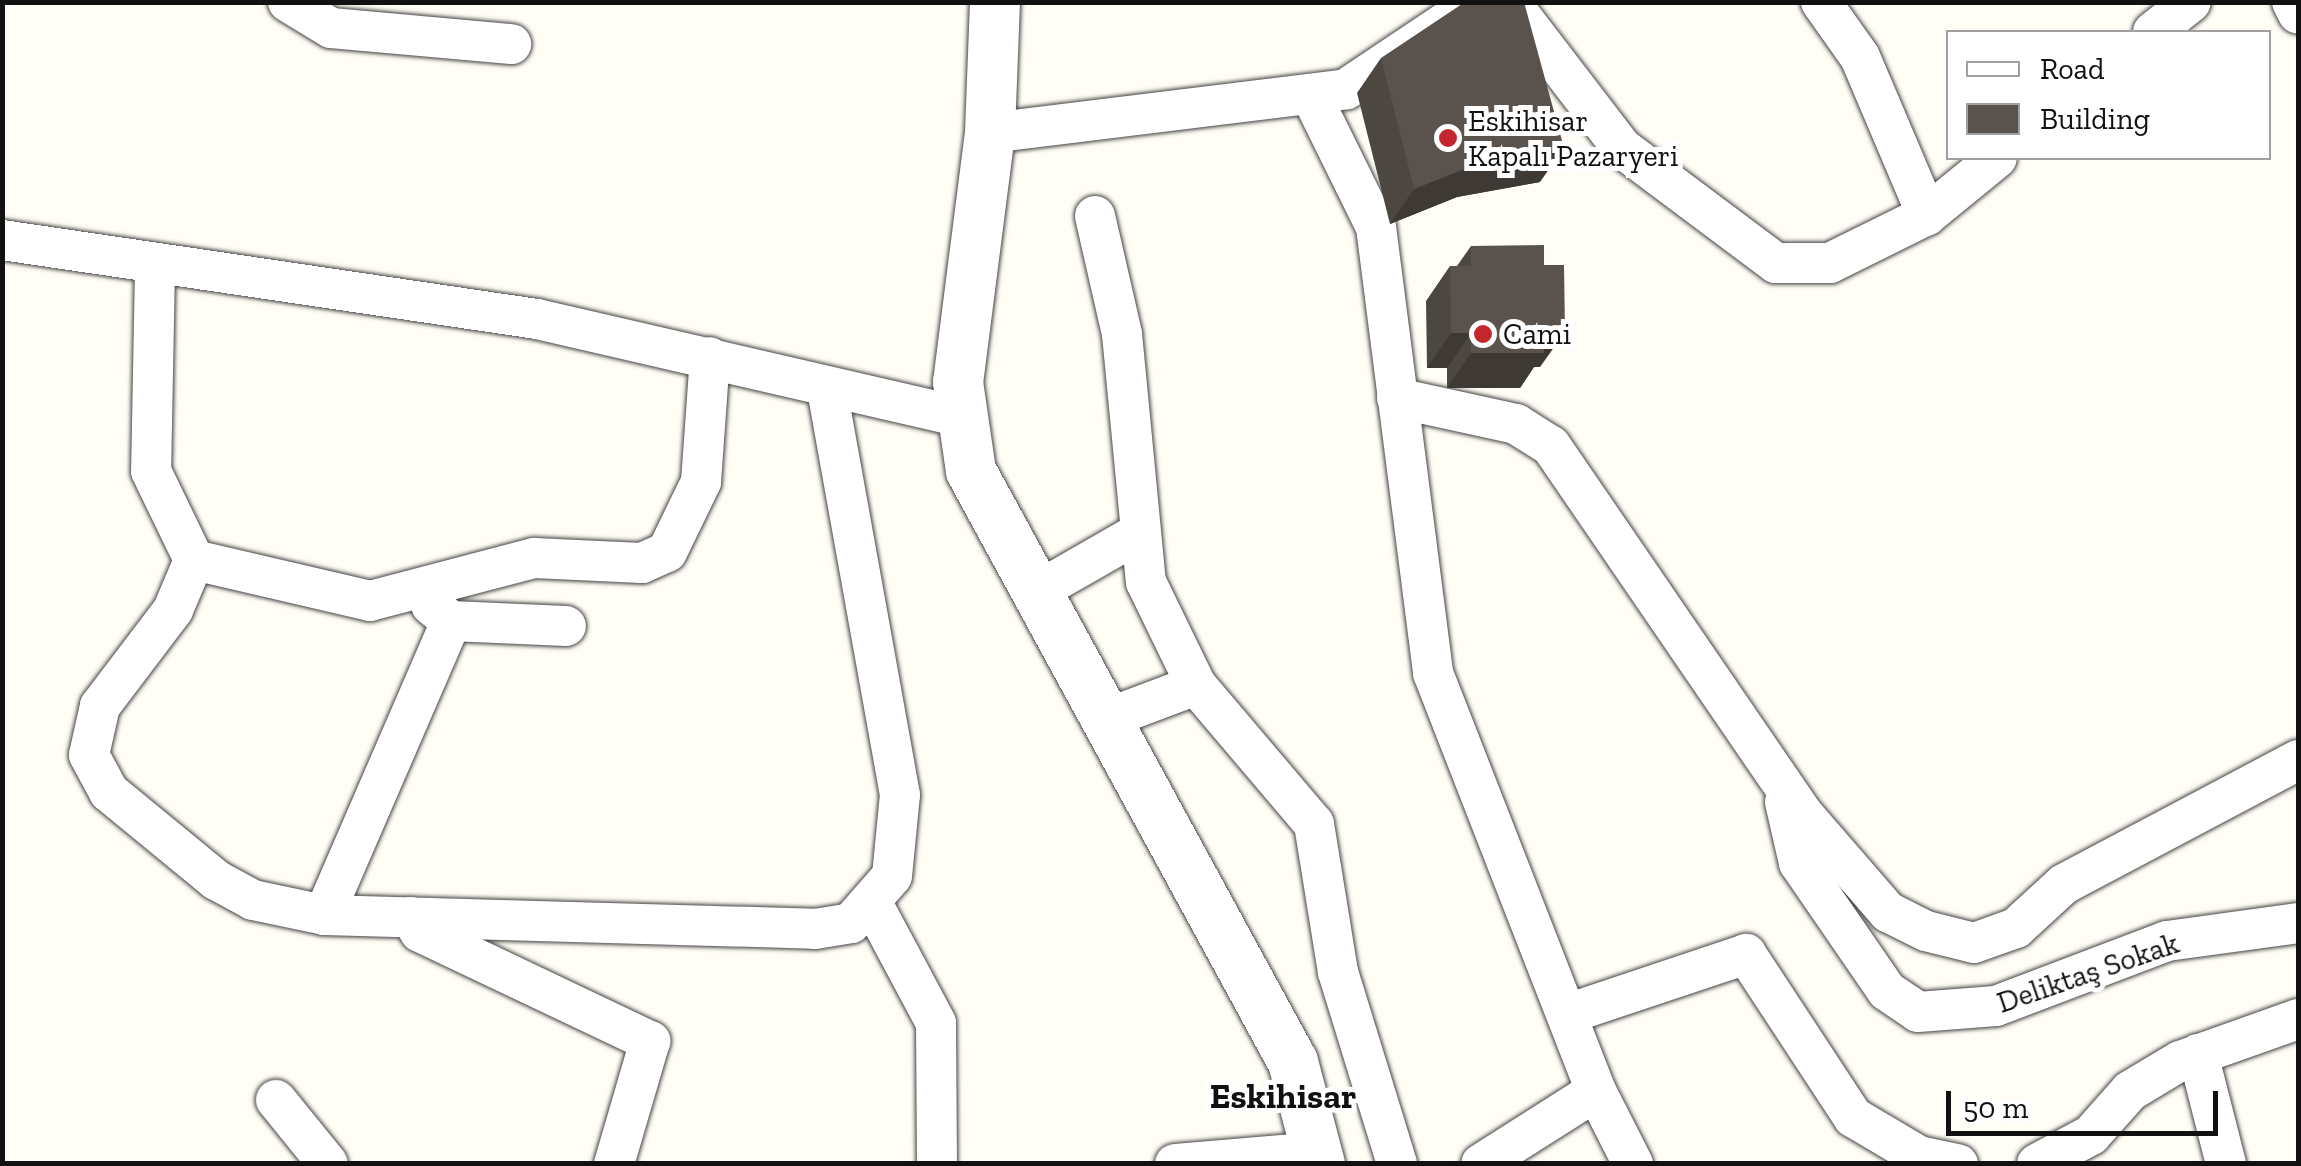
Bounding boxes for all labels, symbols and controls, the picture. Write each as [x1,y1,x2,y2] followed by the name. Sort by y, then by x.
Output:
[1946,30,2271,160] legend
[2040,51,2105,87] text: Road
[2040,101,2150,137] text: Building
[1468,103,1679,174] place label: Eskihisar Kapalı Pazaryeri
[1437,127,1459,149] marker: Eskihisar Kapalı Pazaryeri
[1503,316,1571,352] place label: Cami
[1472,323,1494,345] marker: Cami
[1992,925,2184,1021] street label: Deliktaş Sokak
[1951,1071,2224,1133] scale bar
[1210,1075,1356,1117] district label: Eskihisar
[1963,1090,2028,1126] text: 50 m

